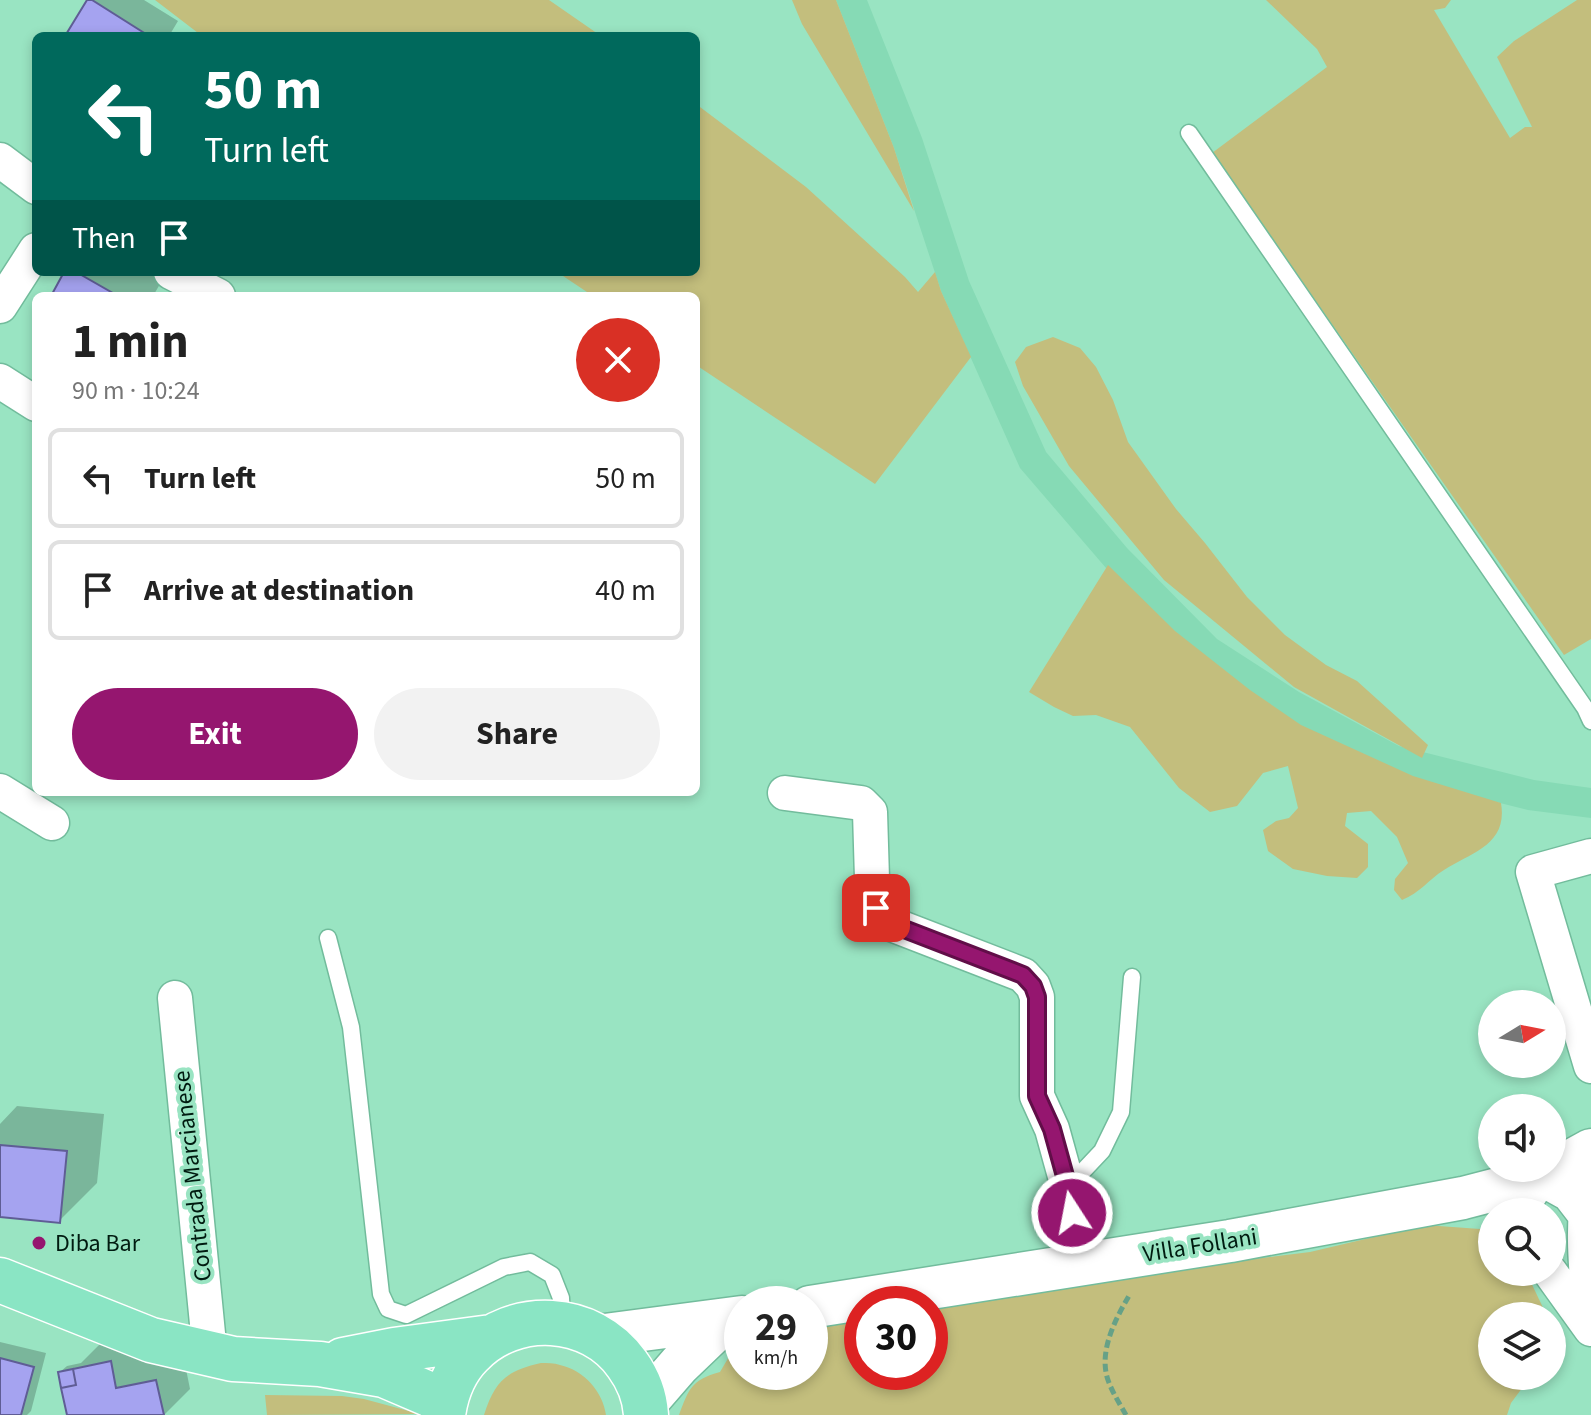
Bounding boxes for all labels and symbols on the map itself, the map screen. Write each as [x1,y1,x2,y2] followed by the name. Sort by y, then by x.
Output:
[842,874,910,942] pin
[1478,990,1566,1078] north arrow
[164,1069,221,1283] street label: Contrada Marcianese
[1030,1171,1114,1255] position arrow
[1140,1219,1260,1272] street label: Villa Follani
[55,1226,141,1261] place label: Diba Bar
[30,1234,48,1252] marker: Diba Bar
[844,1286,948,1390] speed limit sign: 30

